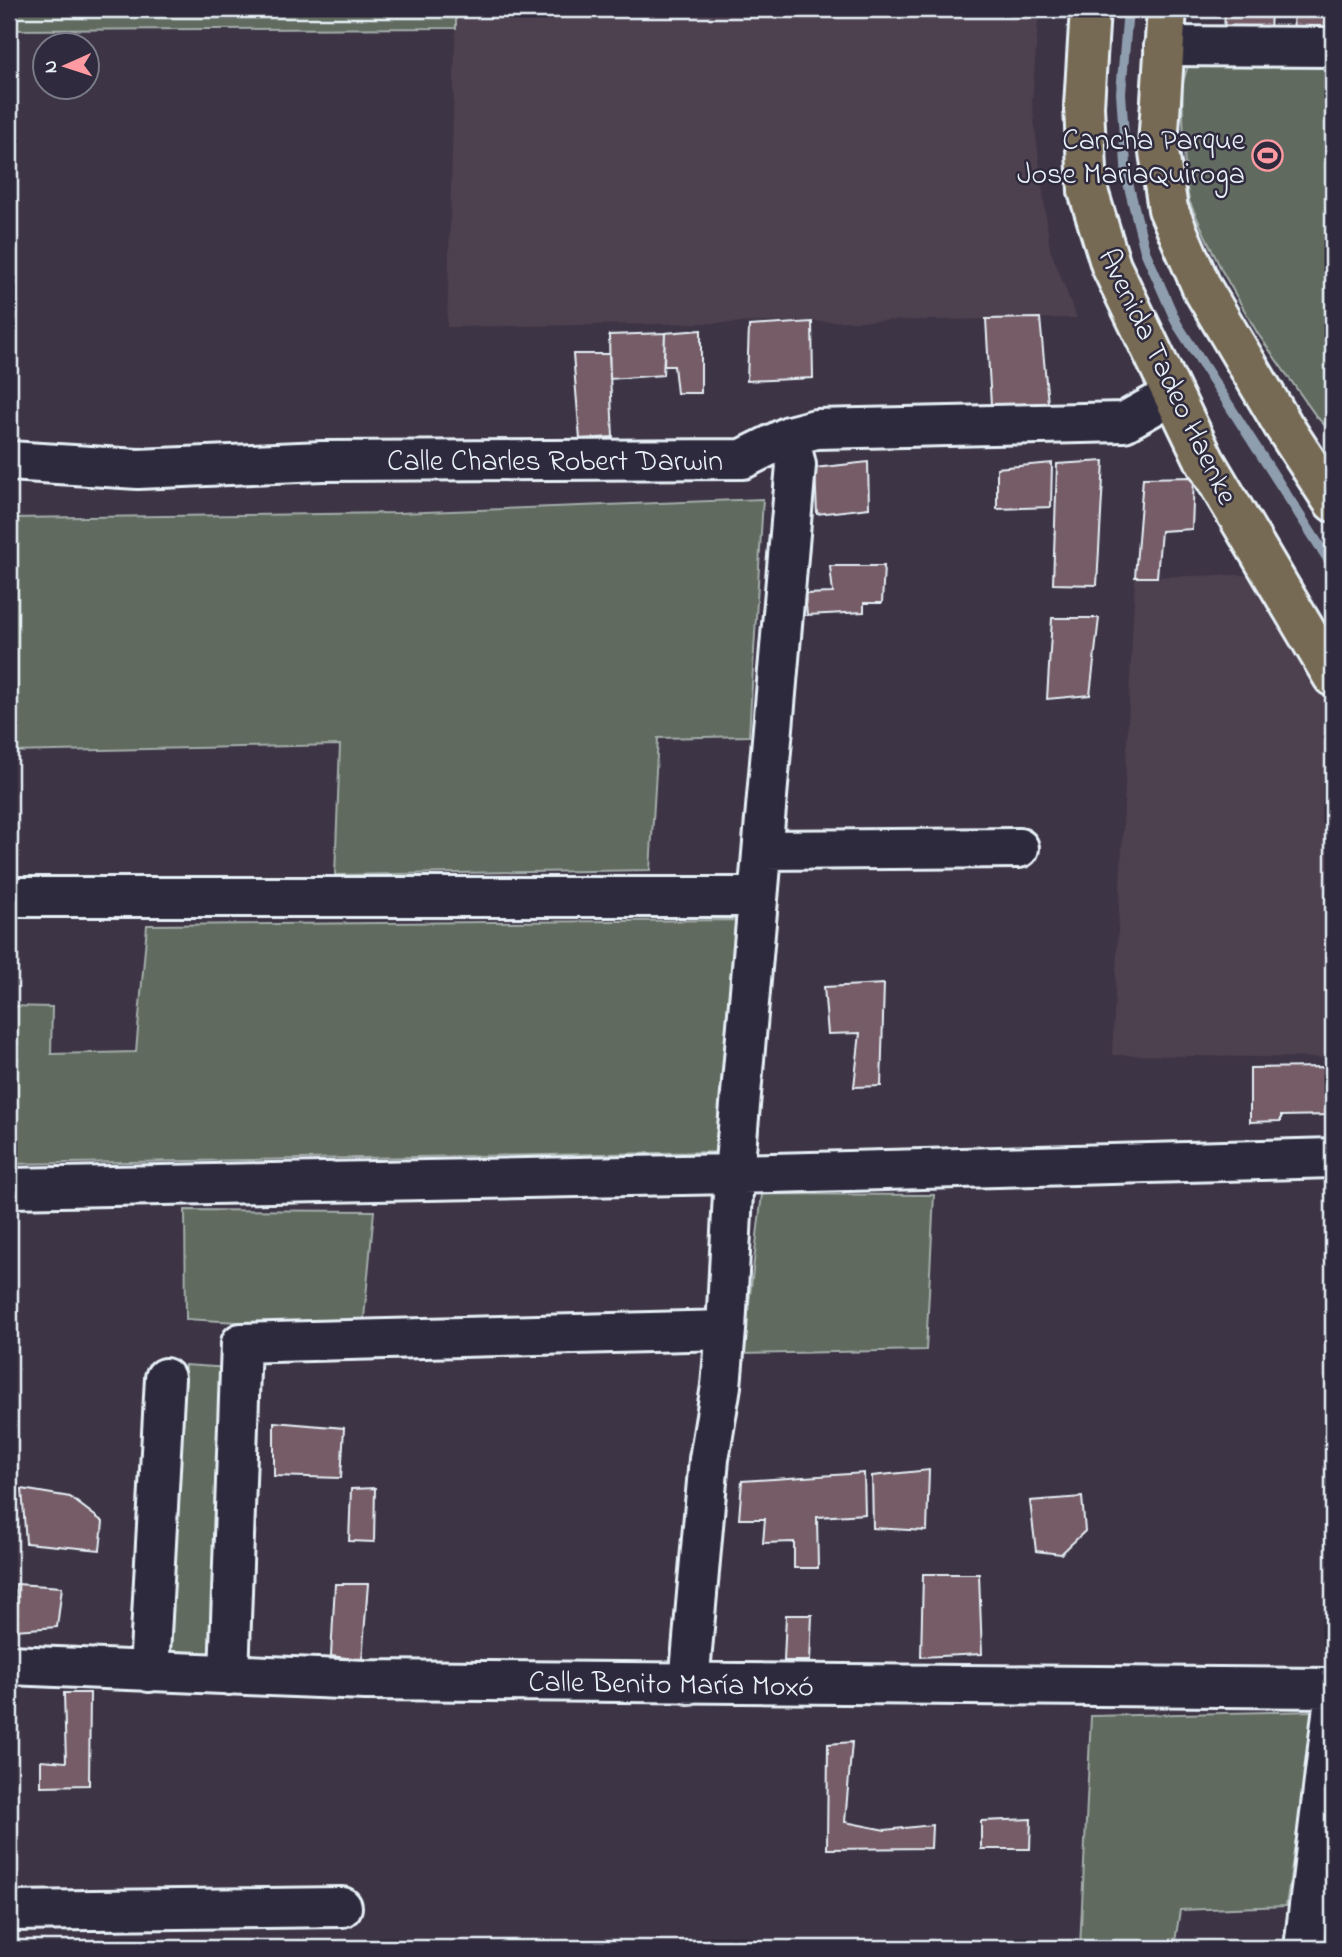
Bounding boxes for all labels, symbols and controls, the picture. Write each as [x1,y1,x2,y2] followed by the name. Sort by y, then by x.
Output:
[32,32,102,102] north arrow
[38,59,65,74] text: N
[1017,120,1246,198] place label: Cancha Parque Jose MariaQuiroga
[1251,139,1285,173] sports icon: Cancha Parque Jose MariaQuiroga
[1085,242,1248,513] street label: Avenida Tadeo Haenke
[387,441,723,485] street label: Calle Charles Robert Darwin
[528,1662,814,1710] street label: Calle Benito María Moxó

